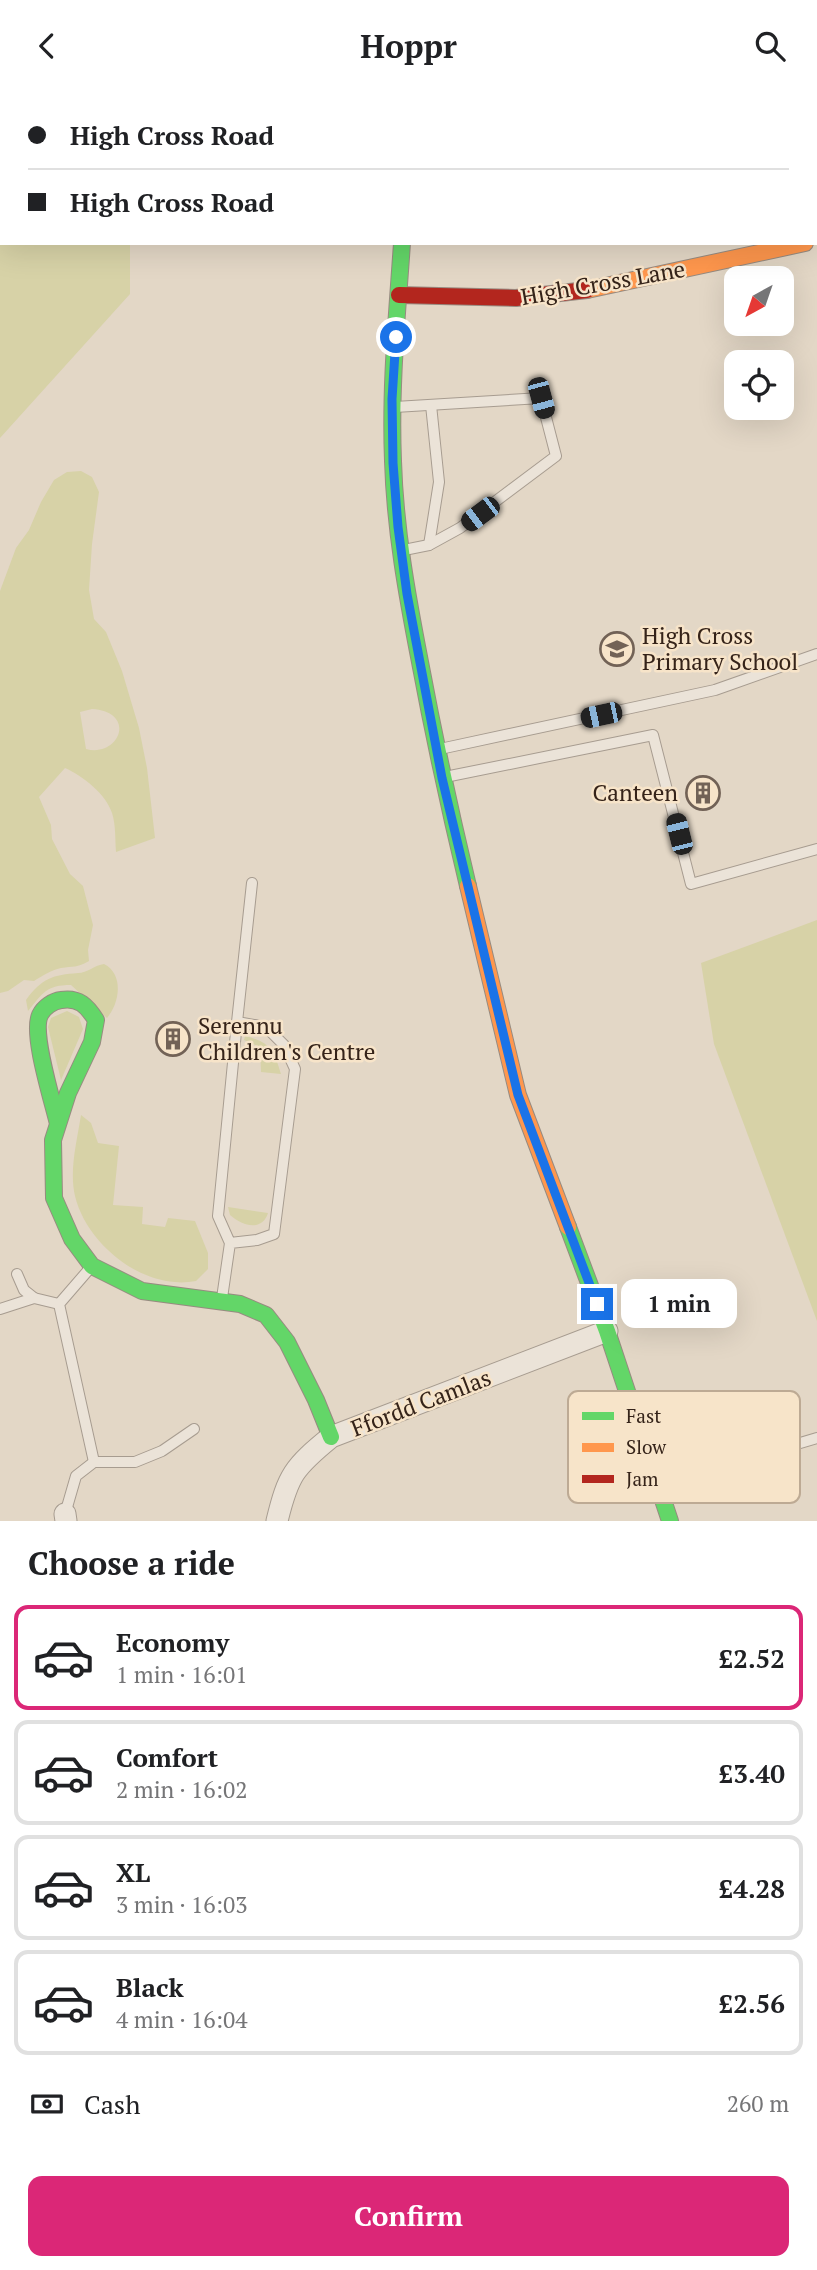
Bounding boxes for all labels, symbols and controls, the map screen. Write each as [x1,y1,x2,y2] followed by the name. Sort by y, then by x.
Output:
[360,25,457,67] text: Hoppr
[28,27,66,65] icon: back
[751,27,789,65] icon: search
[70,118,274,152] text: High Cross Road
[70,185,274,219] text: High Cross Road
[518,253,687,312] street label: High Cross Lane
[724,266,794,336] north arrow
[724,266,794,420] map controls
[380,321,412,353] route start
[724,350,794,420] button: locate
[526,375,557,421] car
[457,493,504,535] car
[642,620,798,677] place label: High Cross Primary School
[598,630,636,668] school or university icon: High Cross Primary School
[579,700,624,730] car
[684,774,722,812] building icon: Canteen
[593,777,678,808] place label: Canteen
[664,811,695,857] car
[198,1010,375,1067] place label: Serennu Children's Centre
[154,1020,192,1058] building icon: Serennu Children's Centre
[622,1279,737,1329] callout: 1 min
[581,1288,613,1320] route end
[648,1288,710,1319] text: 1 min
[346,1362,495,1443] street label: Ffordd Camlas
[568,1391,800,1503] legend
[626,1403,661,1428] text: Fast
[626,1434,667,1459] text: Slow
[626,1466,659,1491] text: Jam
[28,1542,235,1584] text: Choose a ride
[116,1625,229,1659] text: Economy
[32,1626,95,1689] icon: car
[719,1641,785,1675] text: £2.52
[116,1659,248,1690] text: 1 min · 16:01
[116,1740,218,1774] text: Comfort
[32,1741,95,1804] icon: car
[719,1756,785,1790] text: £3.40
[116,1774,248,1805] text: 2 min · 16:02
[116,1855,150,1889] text: XL
[32,1856,95,1919] icon: car
[719,1871,785,1905] text: £4.28
[116,1889,248,1920] text: 3 min · 16:03
[116,1970,184,2004] text: Black
[32,1971,95,2034] icon: car
[719,1986,785,2020] text: £2.56
[116,2004,248,2035] text: 4 min · 16:04
[28,2085,66,2123] icon: cash
[84,2087,140,2121] text: Cash
[727,2088,789,2119] text: 260 m
[28,2176,789,2256] button: Confirm

